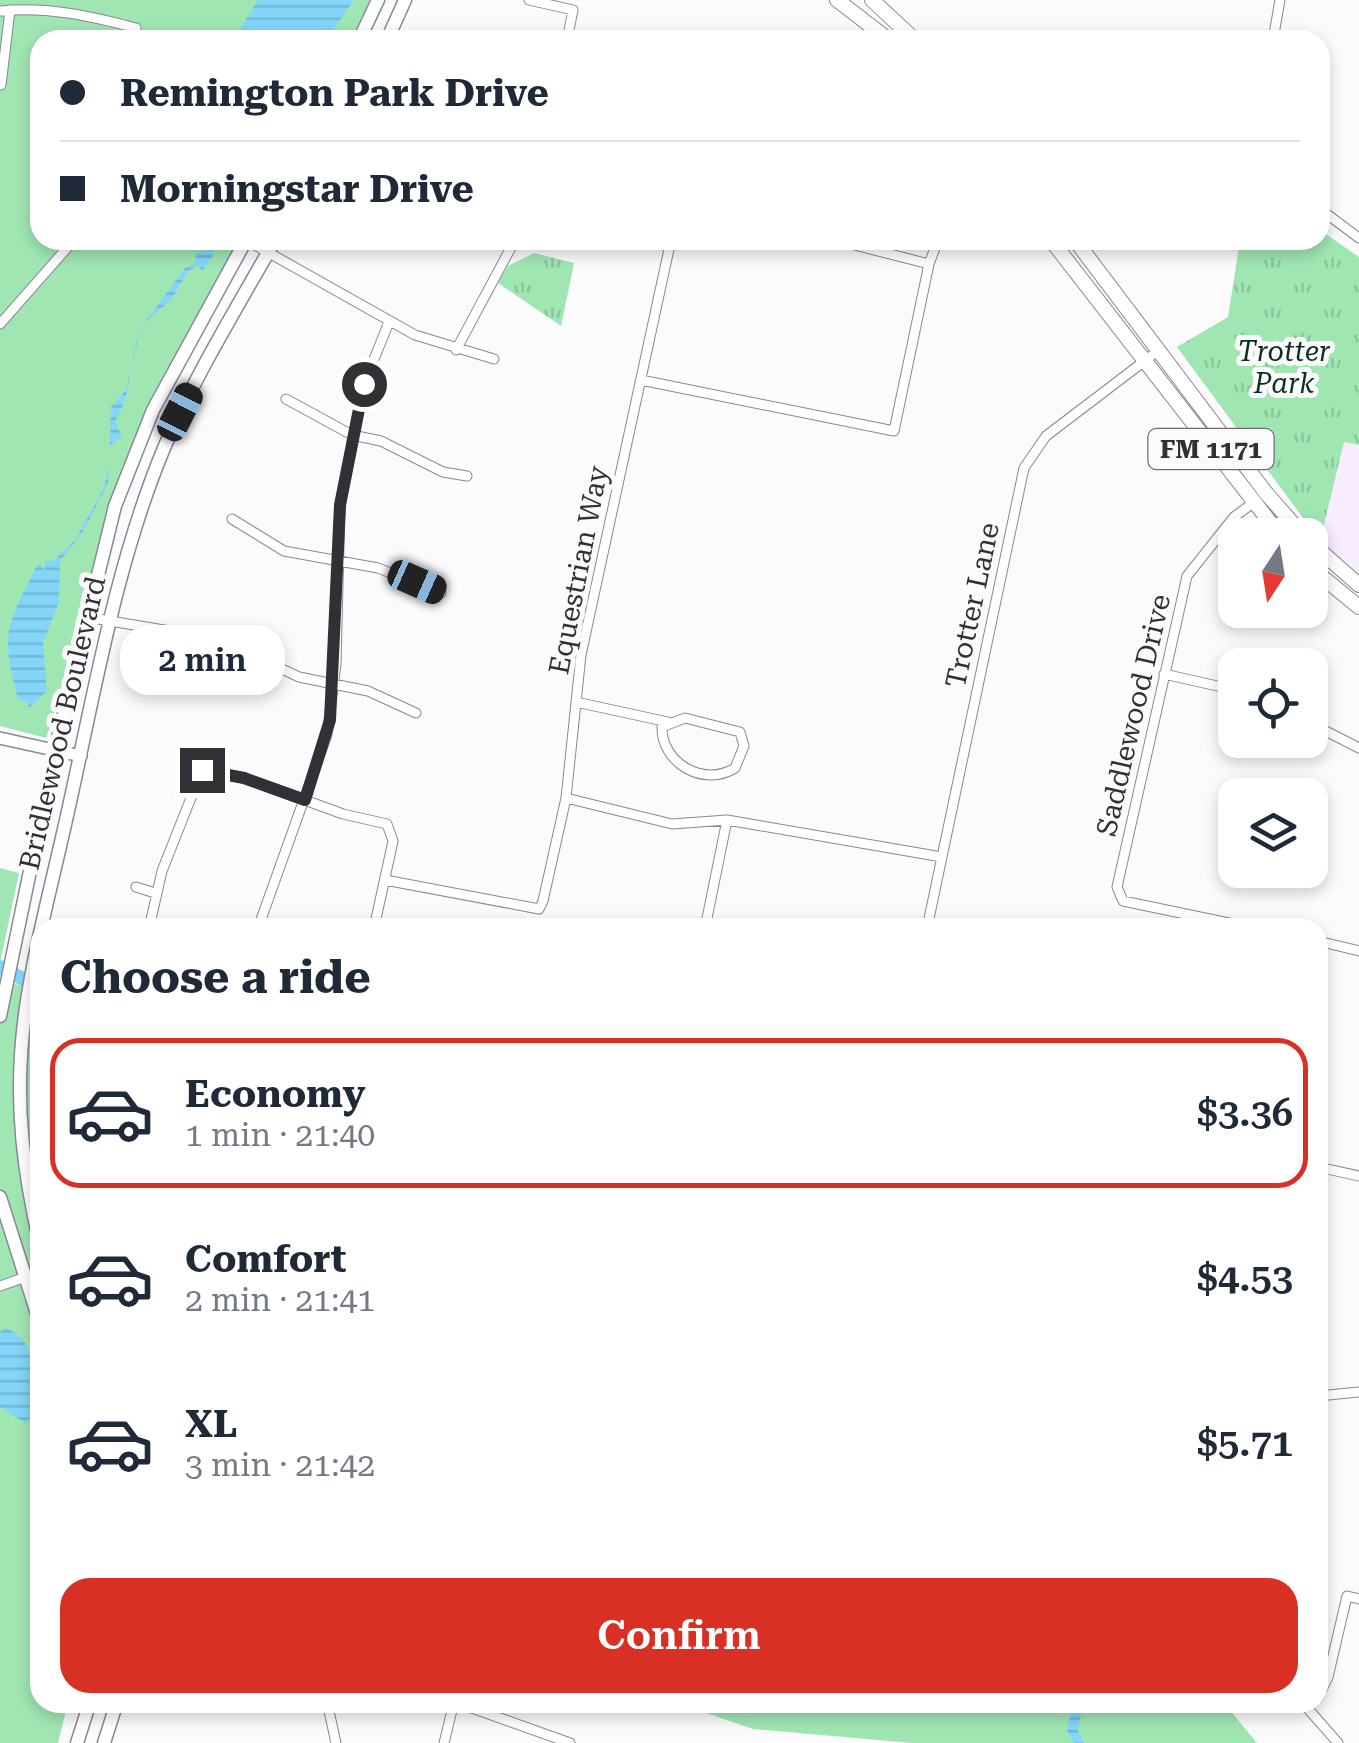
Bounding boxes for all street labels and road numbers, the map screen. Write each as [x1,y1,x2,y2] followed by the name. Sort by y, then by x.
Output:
[1148,429,1274,469] road number: FM 1171
[542,463,615,677] street label: Equestrian Way
[939,520,1006,691] street label: Trotter Lane
[13,573,112,873] street label: Bridlewood Boulevard
[1090,591,1177,839] street label: Saddlewood Drive

